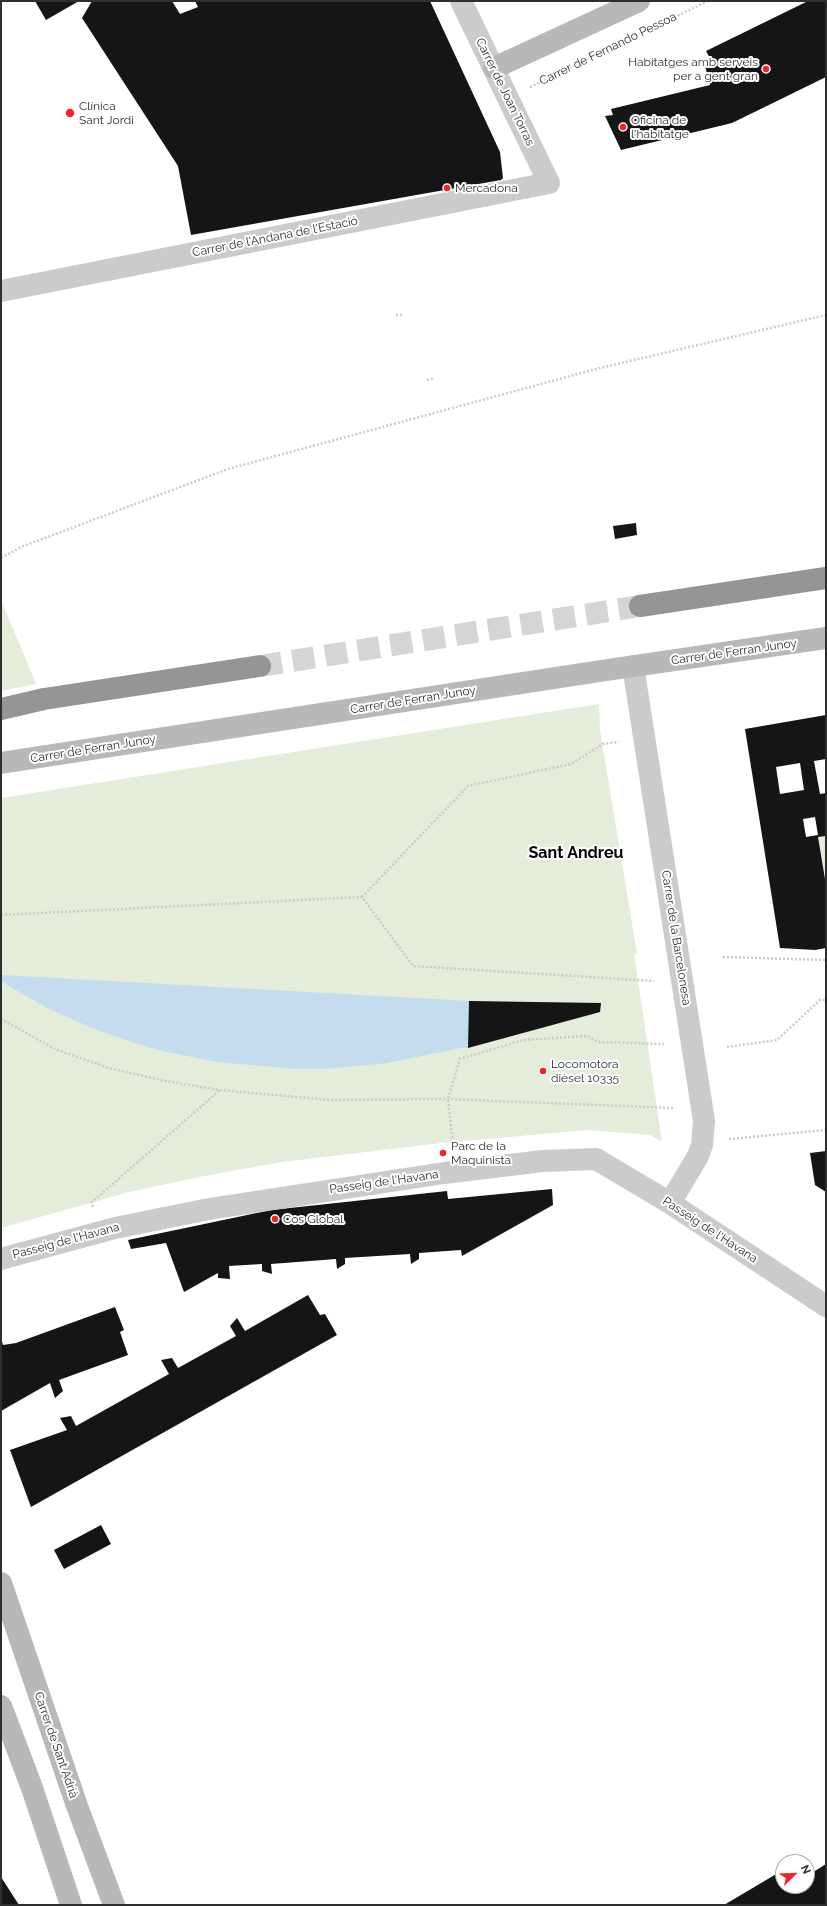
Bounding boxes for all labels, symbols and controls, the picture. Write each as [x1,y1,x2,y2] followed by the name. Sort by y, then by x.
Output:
[537,10,679,88] street label: Carrer de Fernando Pessoa
[473,36,537,148] street label: Carrer de Joan Torras
[628,55,758,83] place label: Habitatges amb serveis per a gent gran
[761,64,771,74] marker: Habitatges amb serveis per a gent gran
[79,99,134,127] place label: Clínica Sant Jordi
[64,107,76,119] marker: Clínica Sant Jordi
[631,113,689,141] place label: Oficina de l'habitatge
[618,122,628,132] marker: Oficina de l'habitatge
[455,181,518,195] place label: Mercadona
[442,183,452,193] marker: Mercadona
[191,214,359,260] street label: Carrer de l'Andana de l'Estació
[670,636,798,668] street label: Carrer de Ferran Junoy
[349,683,477,717] street label: Carrer de Ferran Junoy
[29,732,157,766] street label: Carrer de Ferran Junoy
[529,843,623,863] district label: Sant Andreu
[658,869,694,1007] street label: Carrer de la Barcelonesa
[551,1057,619,1085] place label: Locomotora dièsel 10335
[538,1066,548,1076] marker: Locomotora dièsel 10335
[451,1139,511,1167] place label: Parc de la Maquinista
[438,1148,448,1158] marker: Parc de la Maquinista
[328,1167,440,1197] street label: Passeig de l'Havana
[660,1194,760,1266] street label: Passeig de l'Havana
[283,1212,343,1226] place label: Cos Global
[270,1214,280,1224] marker: Cos Global
[11,1220,121,1262] street label: Passeig de l'Havana
[31,1690,81,1800] street label: Carrer de Sant Adrià
[775,1854,815,1894] north arrow
[798,1863,813,1876] text: N

